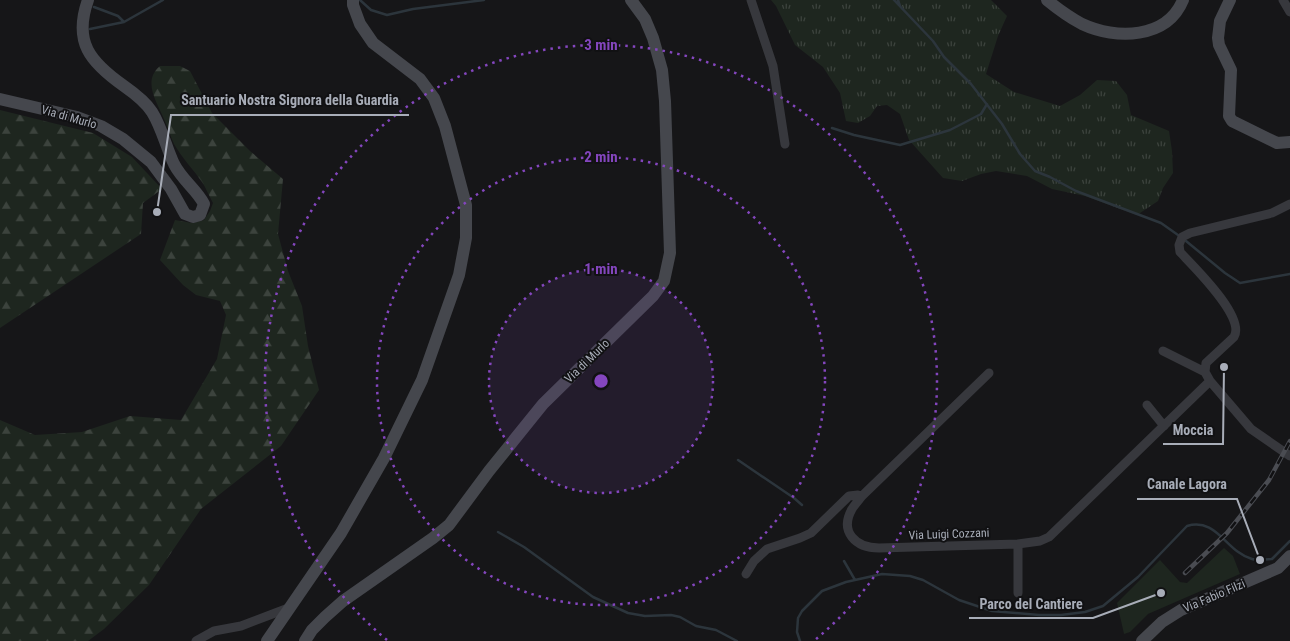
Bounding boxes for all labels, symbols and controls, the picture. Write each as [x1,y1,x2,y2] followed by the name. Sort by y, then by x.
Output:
[584,36,618,54] text: 3 min
[171,86,409,115] callout: Santuario Nostra Signora della Guardia
[181,92,399,108] text: Santuario Nostra Signora della Guardia
[40,102,98,132] street label: Via di Murlo
[584,148,618,166] text: 2 min
[584,260,618,278] text: 1 min
[562,336,612,386] street label: Via di Murlo
[592,372,610,390] centre of rings
[1163,415,1223,444] callout: Moccia
[1173,422,1214,438] text: Moccia
[1137,470,1237,499] callout: Canale Lagora
[1147,476,1227,492] text: Canale Lagora
[908,526,990,542] street label: Via Luigi Cozzani
[1181,577,1247,615] street label: Via Fabio Filzi
[969,589,1093,618] callout: Parco del Cantiere
[979,596,1083,612] text: Parco del Cantiere

